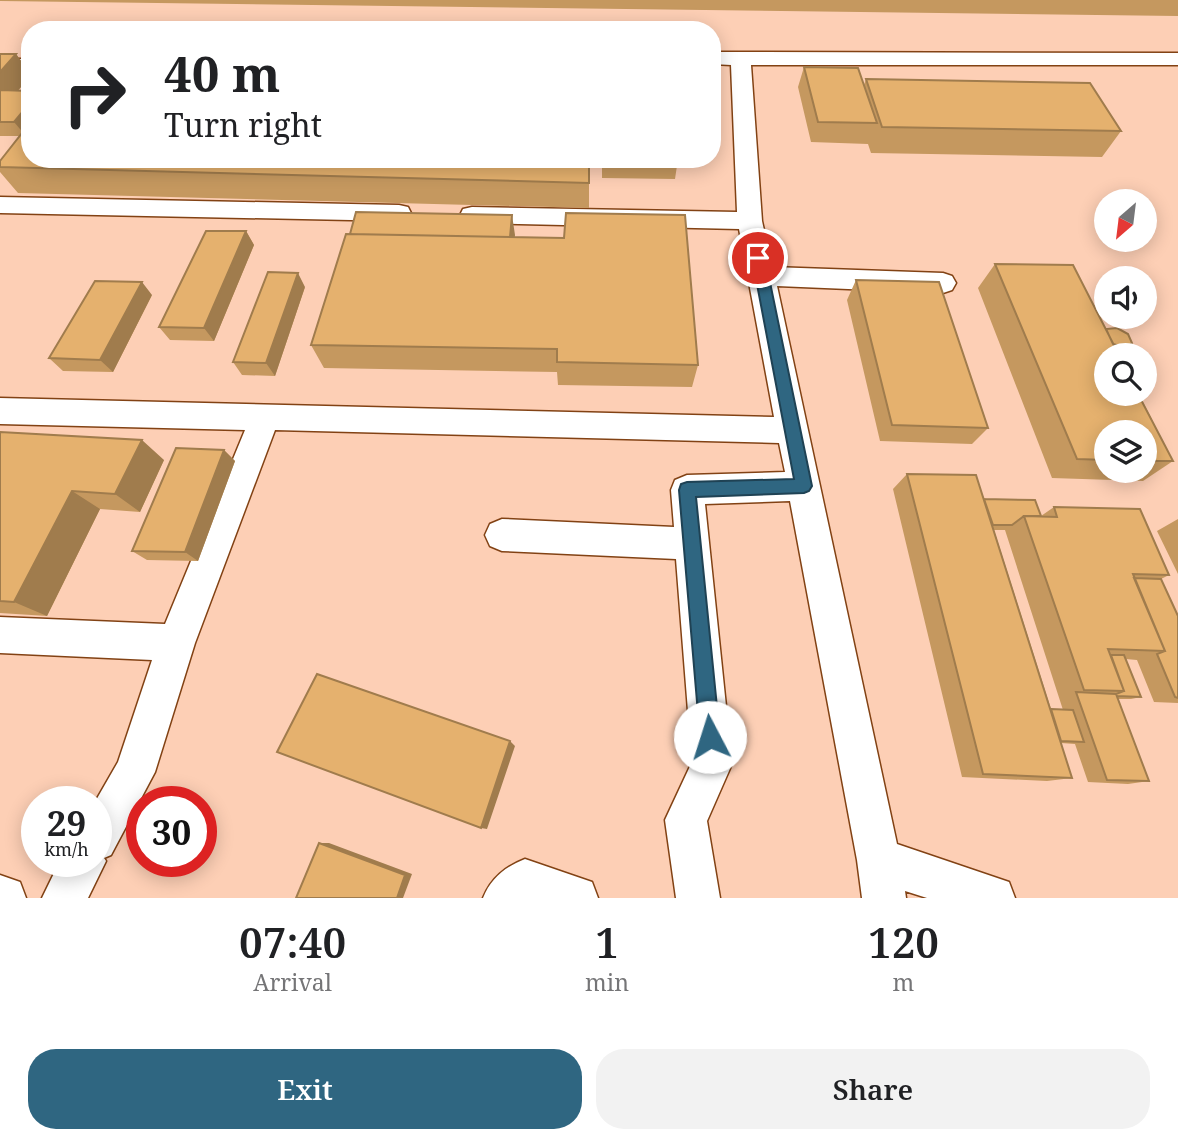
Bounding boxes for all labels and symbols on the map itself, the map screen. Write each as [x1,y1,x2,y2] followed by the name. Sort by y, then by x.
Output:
[1094,189,1157,252] north arrow
[728,228,788,288] pin
[673,700,747,774] position arrow
[126,786,217,877] speed limit sign: 30

